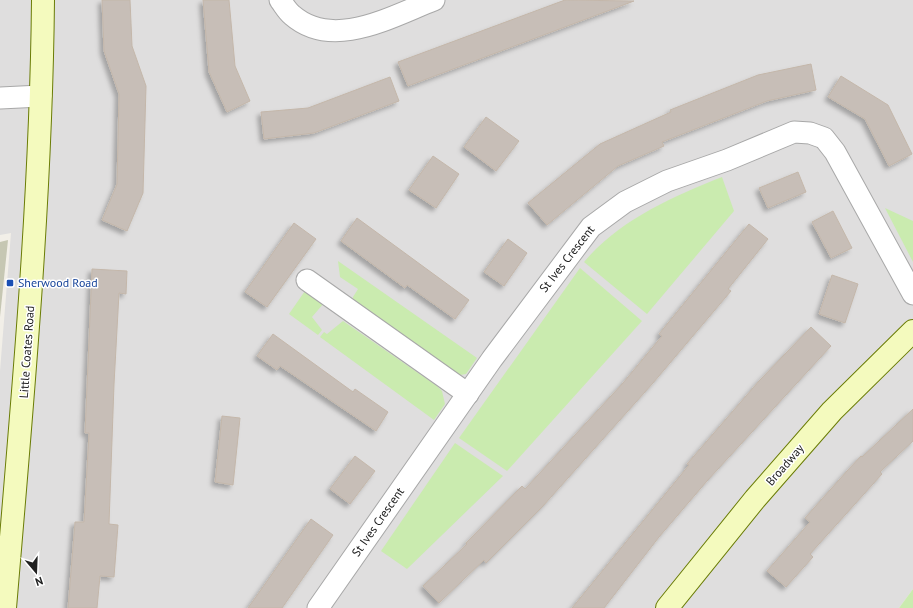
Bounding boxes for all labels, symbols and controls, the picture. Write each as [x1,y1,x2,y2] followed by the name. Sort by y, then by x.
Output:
[536,222,597,295] street label: St Ives Crescent
[18,275,98,290] place label: Sherwood Road
[5,278,15,288] marker: Sherwood Road
[16,305,37,399] street label: Little Coates Road
[762,440,807,489] street label: Broadway
[348,484,407,559] street label: St Ives Crescent
[16,552,56,592] north arrow
[34,574,45,589] text: N

